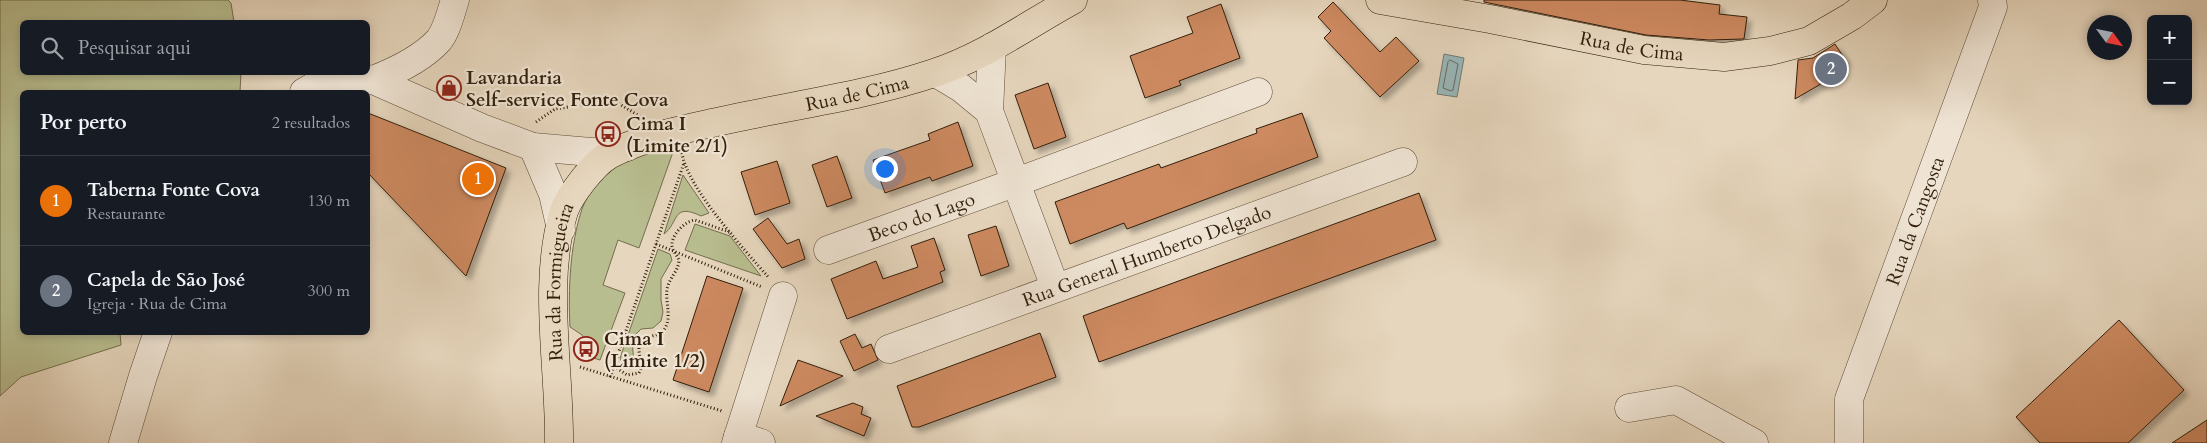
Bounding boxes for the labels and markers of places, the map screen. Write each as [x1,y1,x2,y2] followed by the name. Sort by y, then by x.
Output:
[1815,50,1847,88] pin: 2
[466,65,669,113] place label: Lavandaria Self-service Fonte Cova
[436,75,462,101] shop icon: Lavandaria Self-service Fonte Cova
[626,111,728,159] place label: Cima I (Limite 2/1)
[595,121,621,147] bus stop icon: Cima I (Limite 2/1)
[462,160,494,198] pin: 1
[604,326,706,374] place label: Cima I (Limite 1/2)
[573,336,599,362] bus stop icon: Cima I (Limite 1/2)

